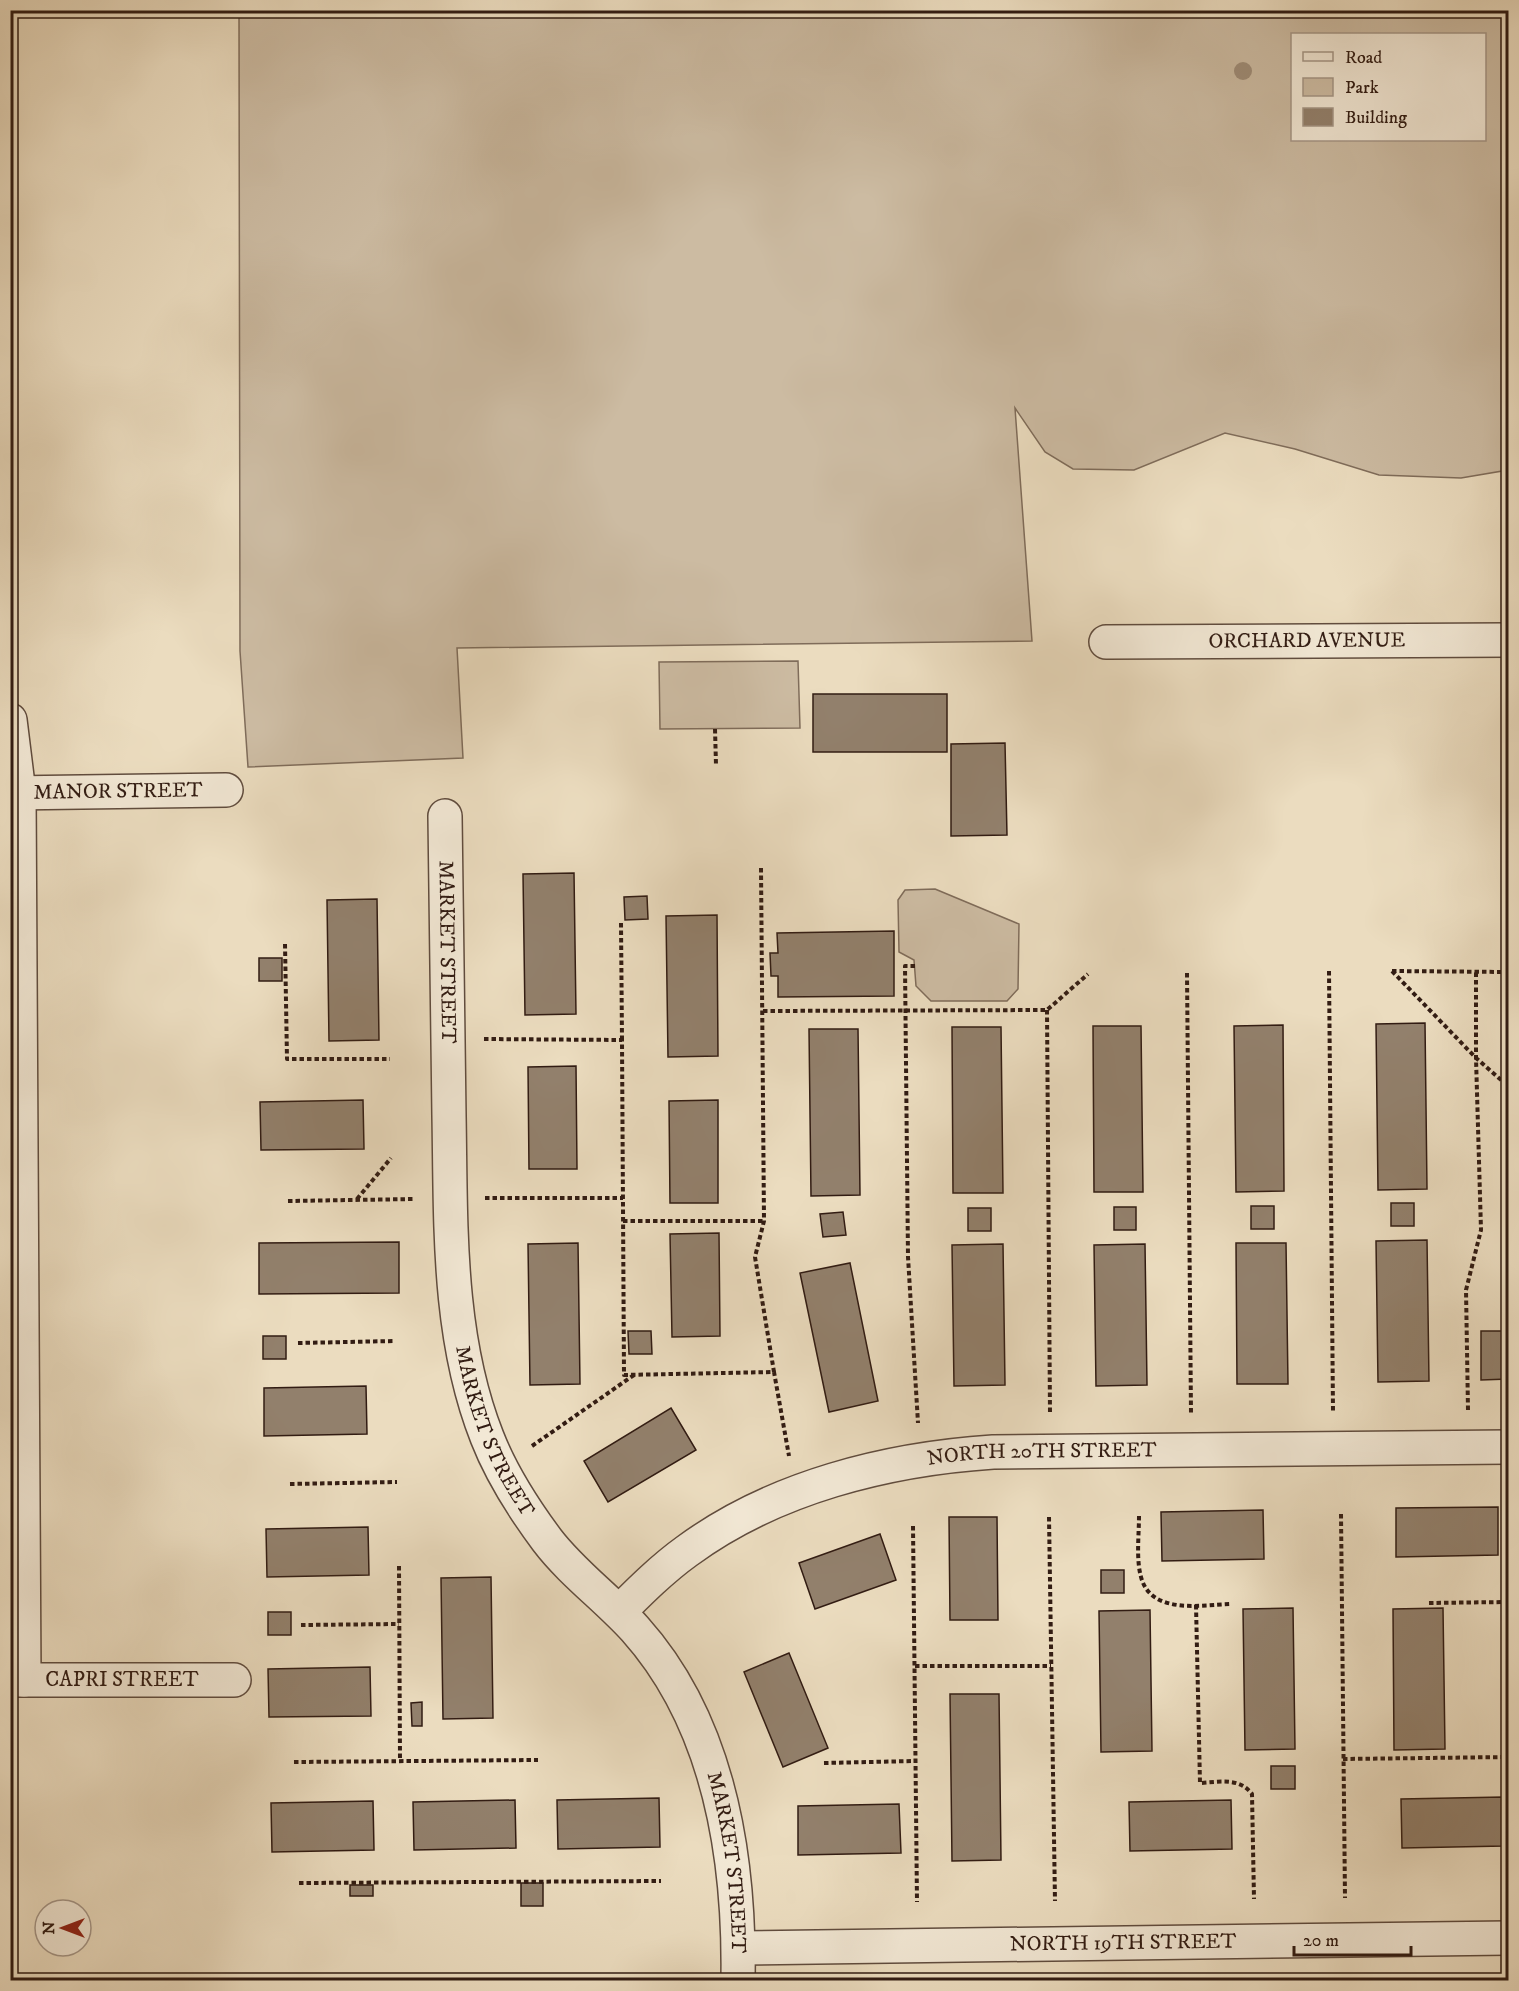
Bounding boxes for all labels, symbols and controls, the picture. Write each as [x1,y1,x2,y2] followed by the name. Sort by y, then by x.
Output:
[1291,33,1486,141] legend
[1345,47,1382,69] text: Road
[1345,77,1379,99] text: Park
[1345,107,1407,129] text: Building
[1208,628,1406,654] street label: ORCHARD AVENUE
[33,777,203,806] street label: MANOR STREET
[433,860,461,1044] street label: MARKET STREET
[449,1343,540,1522] street label: MARKET STREET
[925,1437,1157,1472] street label: NORTH 20TH STREET
[45,1667,199,1693] street label: CAPRI STREET
[701,1769,751,1954] street label: MARKET STREET
[33,1898,93,1958] north arrow
[1294,1919,1411,1957] scale bar
[39,1921,59,1935] text: N
[1010,1929,1236,1957] street label: NORTH 19TH STREET
[1303,1930,1339,1952] text: 20 m

